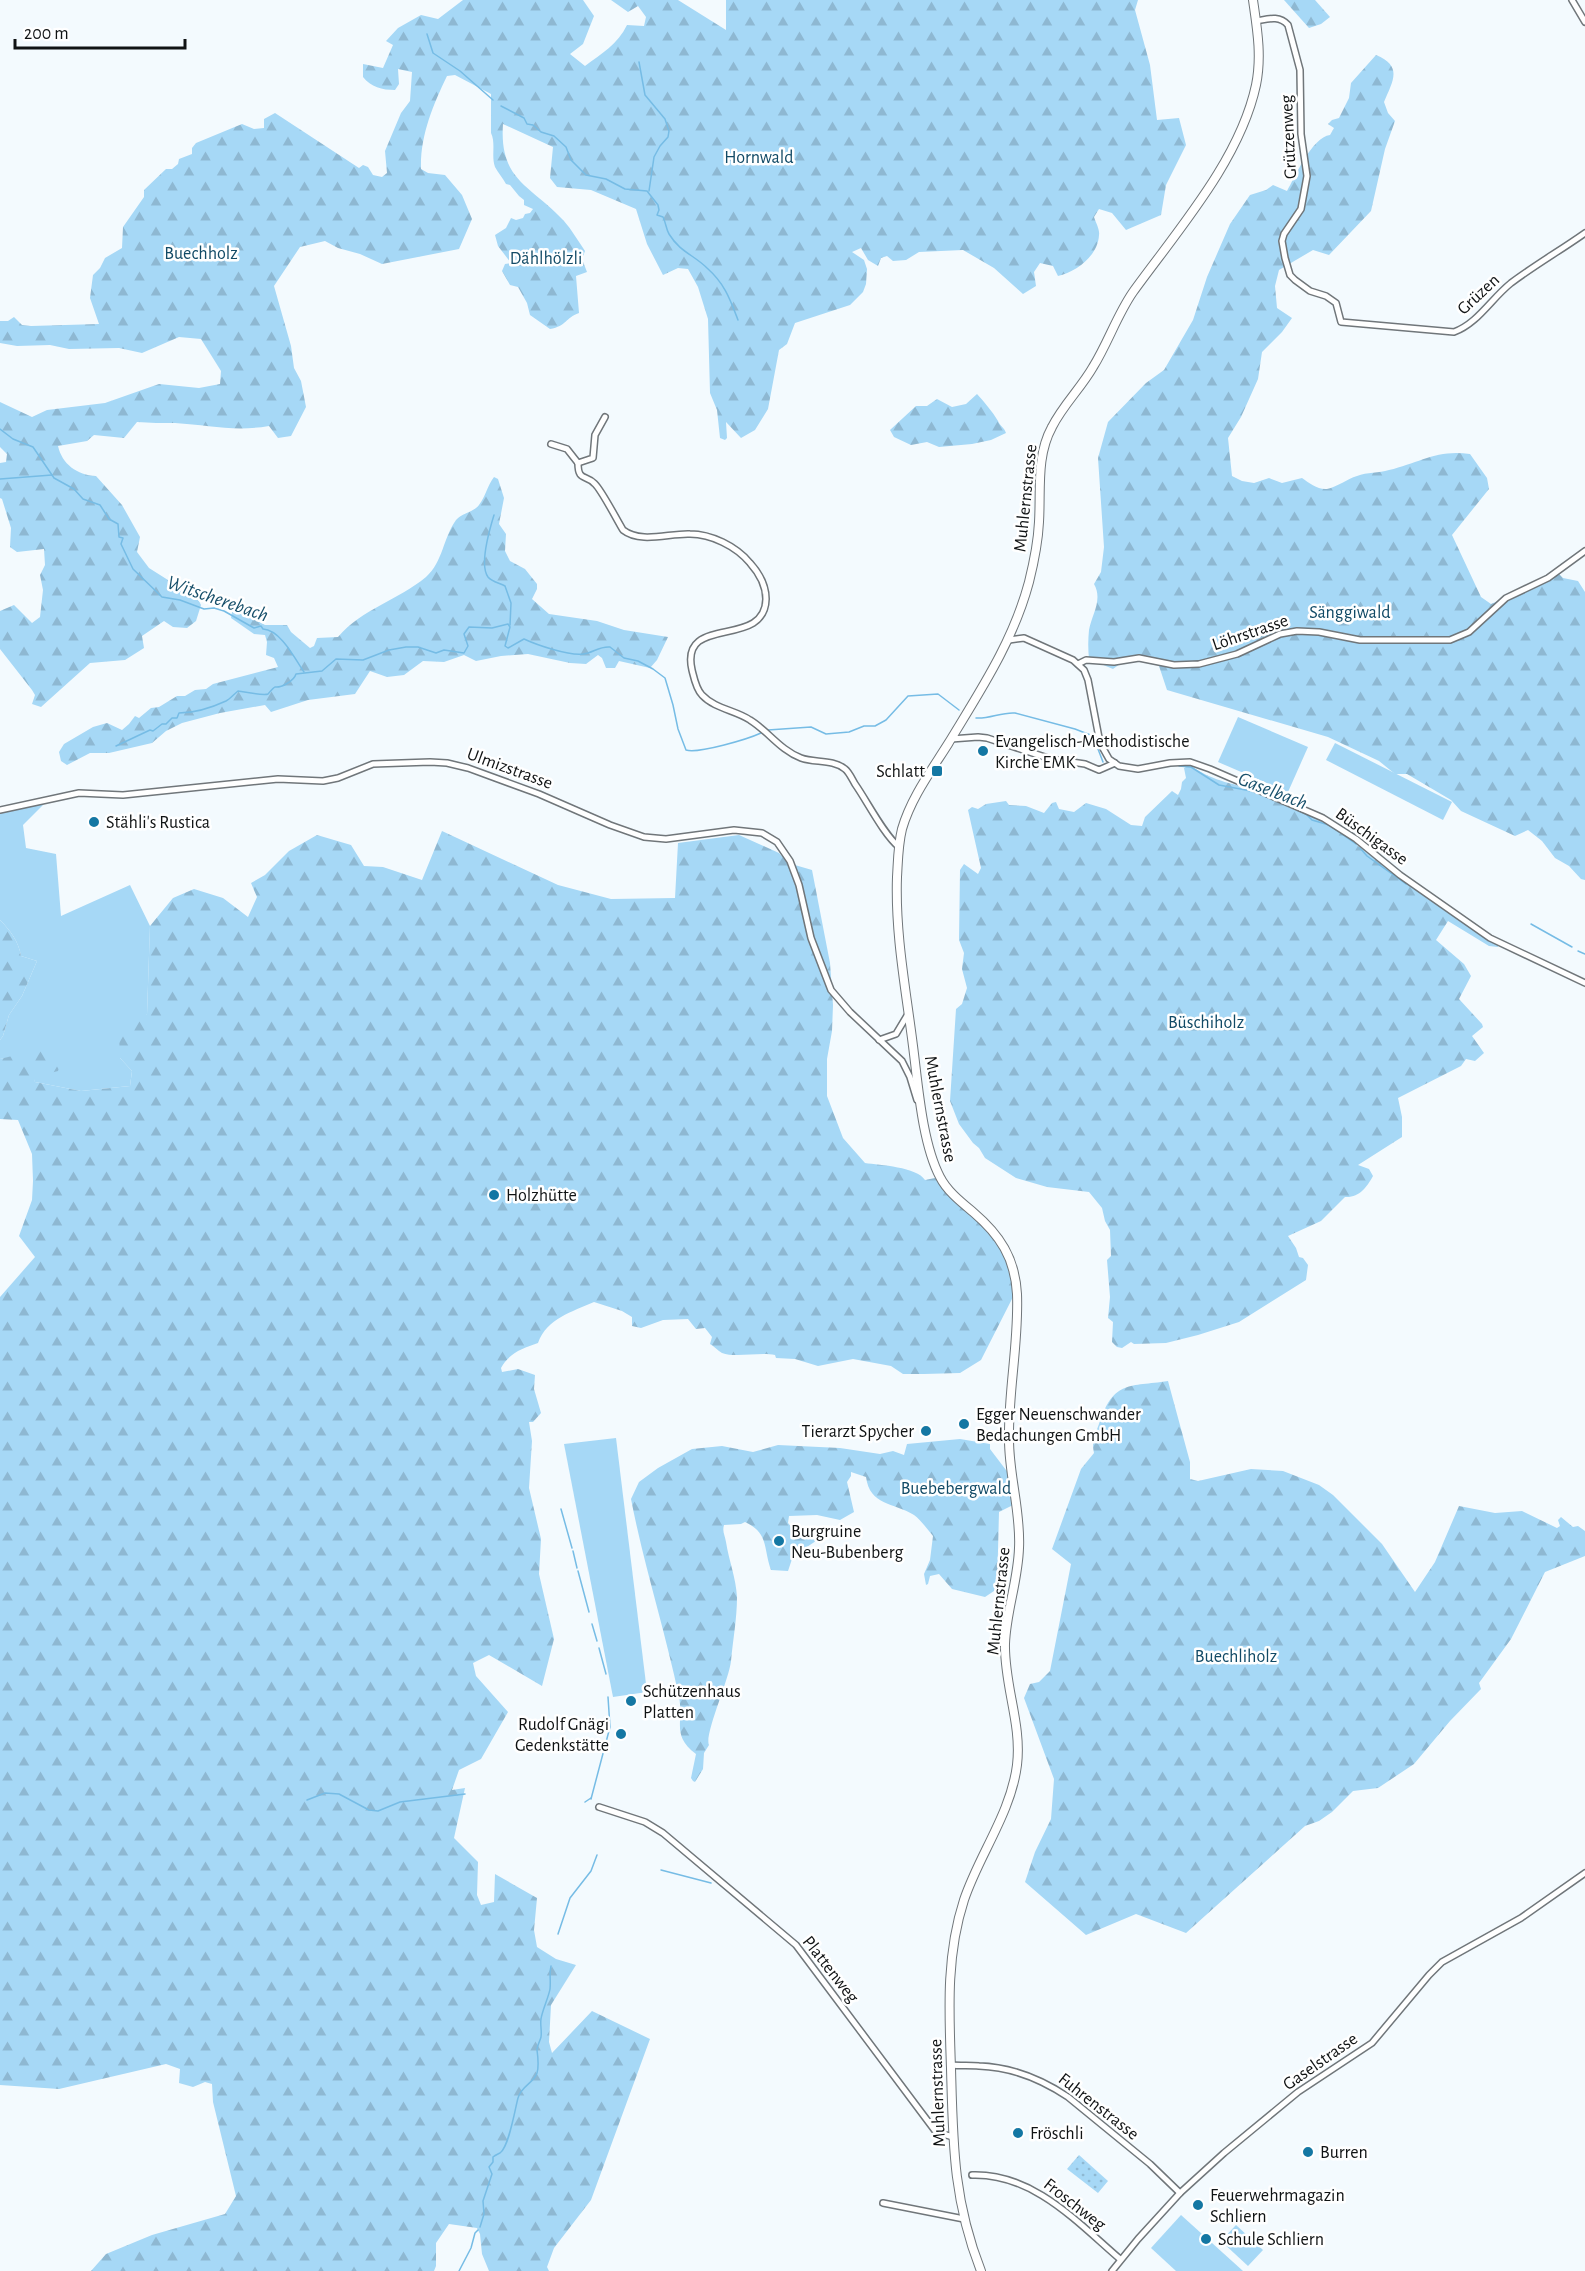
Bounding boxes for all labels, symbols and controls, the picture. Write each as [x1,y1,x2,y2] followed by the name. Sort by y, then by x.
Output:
[15,12,184,50] scale bar
[24,25,69,43] text: 200 m
[1278,94,1300,180] street label: Grützenweg
[724,149,794,167] park label: Hornwald
[164,245,238,263] park label: Buechholz
[510,250,582,268] park label: Dählhölzli
[1454,271,1503,318] street label: Grüzen
[1011,443,1041,553] street label: Muhlernstrasse
[164,572,271,626] water label: Witscherebach
[1309,604,1391,622] park label: Sänggiwald
[1210,612,1291,654] street label: Löhrstrasse
[995,733,1189,772] place label: Evangelisch-Methodistische Kirche EMK
[976,744,990,758] marker: Evangelisch-Methodistische Kirche EMK
[464,745,555,793] street label: Ulmizstrasse
[876,763,925,781] place label: Schlatt
[930,764,944,778] marker: Schlatt
[1235,769,1310,813] water label: Gaselbach
[1332,805,1411,869] street label: Büschigasse
[106,814,210,832] place label: Stähli's Rustica
[87,815,101,829] marker: Stähli's Rustica
[1168,1014,1244,1032] park label: Büschiholz
[921,1054,959,1164] street label: Muhlernstrasse
[506,1187,577,1205] place label: Holzhütte
[487,1188,501,1202] marker: Holzhütte
[976,1406,1141,1445] place label: Egger Neuenschwander Bedachungen GmbH
[957,1417,971,1431] marker: Egger Neuenschwander Bedachungen GmbH
[802,1423,914,1441] place label: Tierarzt Spycher
[919,1424,933,1438] marker: Tierarzt Spycher
[901,1480,1011,1498] park label: Buebebergwald
[791,1523,903,1562] place label: Burgruine Neu-Bubenberg
[772,1534,786,1548] marker: Burgruine Neu-Bubenberg
[984,1546,1014,1656] street label: Muhlernstrasse
[1195,1648,1277,1666] park label: Buechliholz
[643,1683,741,1722] place label: Schützenhaus Platten
[624,1694,638,1708] marker: Schützenhaus Platten
[515,1716,609,1755] place label: Rudolf Gnägi Gedenkstätte
[614,1727,628,1741] marker: Rudolf Gnägi Gedenkstätte
[799,1933,862,2007] street label: Plattenweg
[1280,2030,1361,2094] street label: Gaselstrasse
[927,2039,949,2147] street label: Muhlernstrasse
[1055,2070,1142,2144] street label: Fuhrenstrasse
[1030,2125,1084,2143] place label: Fröschli
[1011,2126,1025,2140] marker: Fröschli
[1320,2144,1368,2162] place label: Burren
[1301,2145,1315,2159] marker: Burren
[1040,2175,1109,2235] street label: Froschweg
[1210,2187,1345,2226] place label: Feuerwehrmagazin Schliern
[1191,2198,1205,2212] marker: Feuerwehrmagazin Schliern
[1218,2231,1324,2249] place label: Schule Schliern
[1199,2232,1213,2246] marker: Schule Schliern

